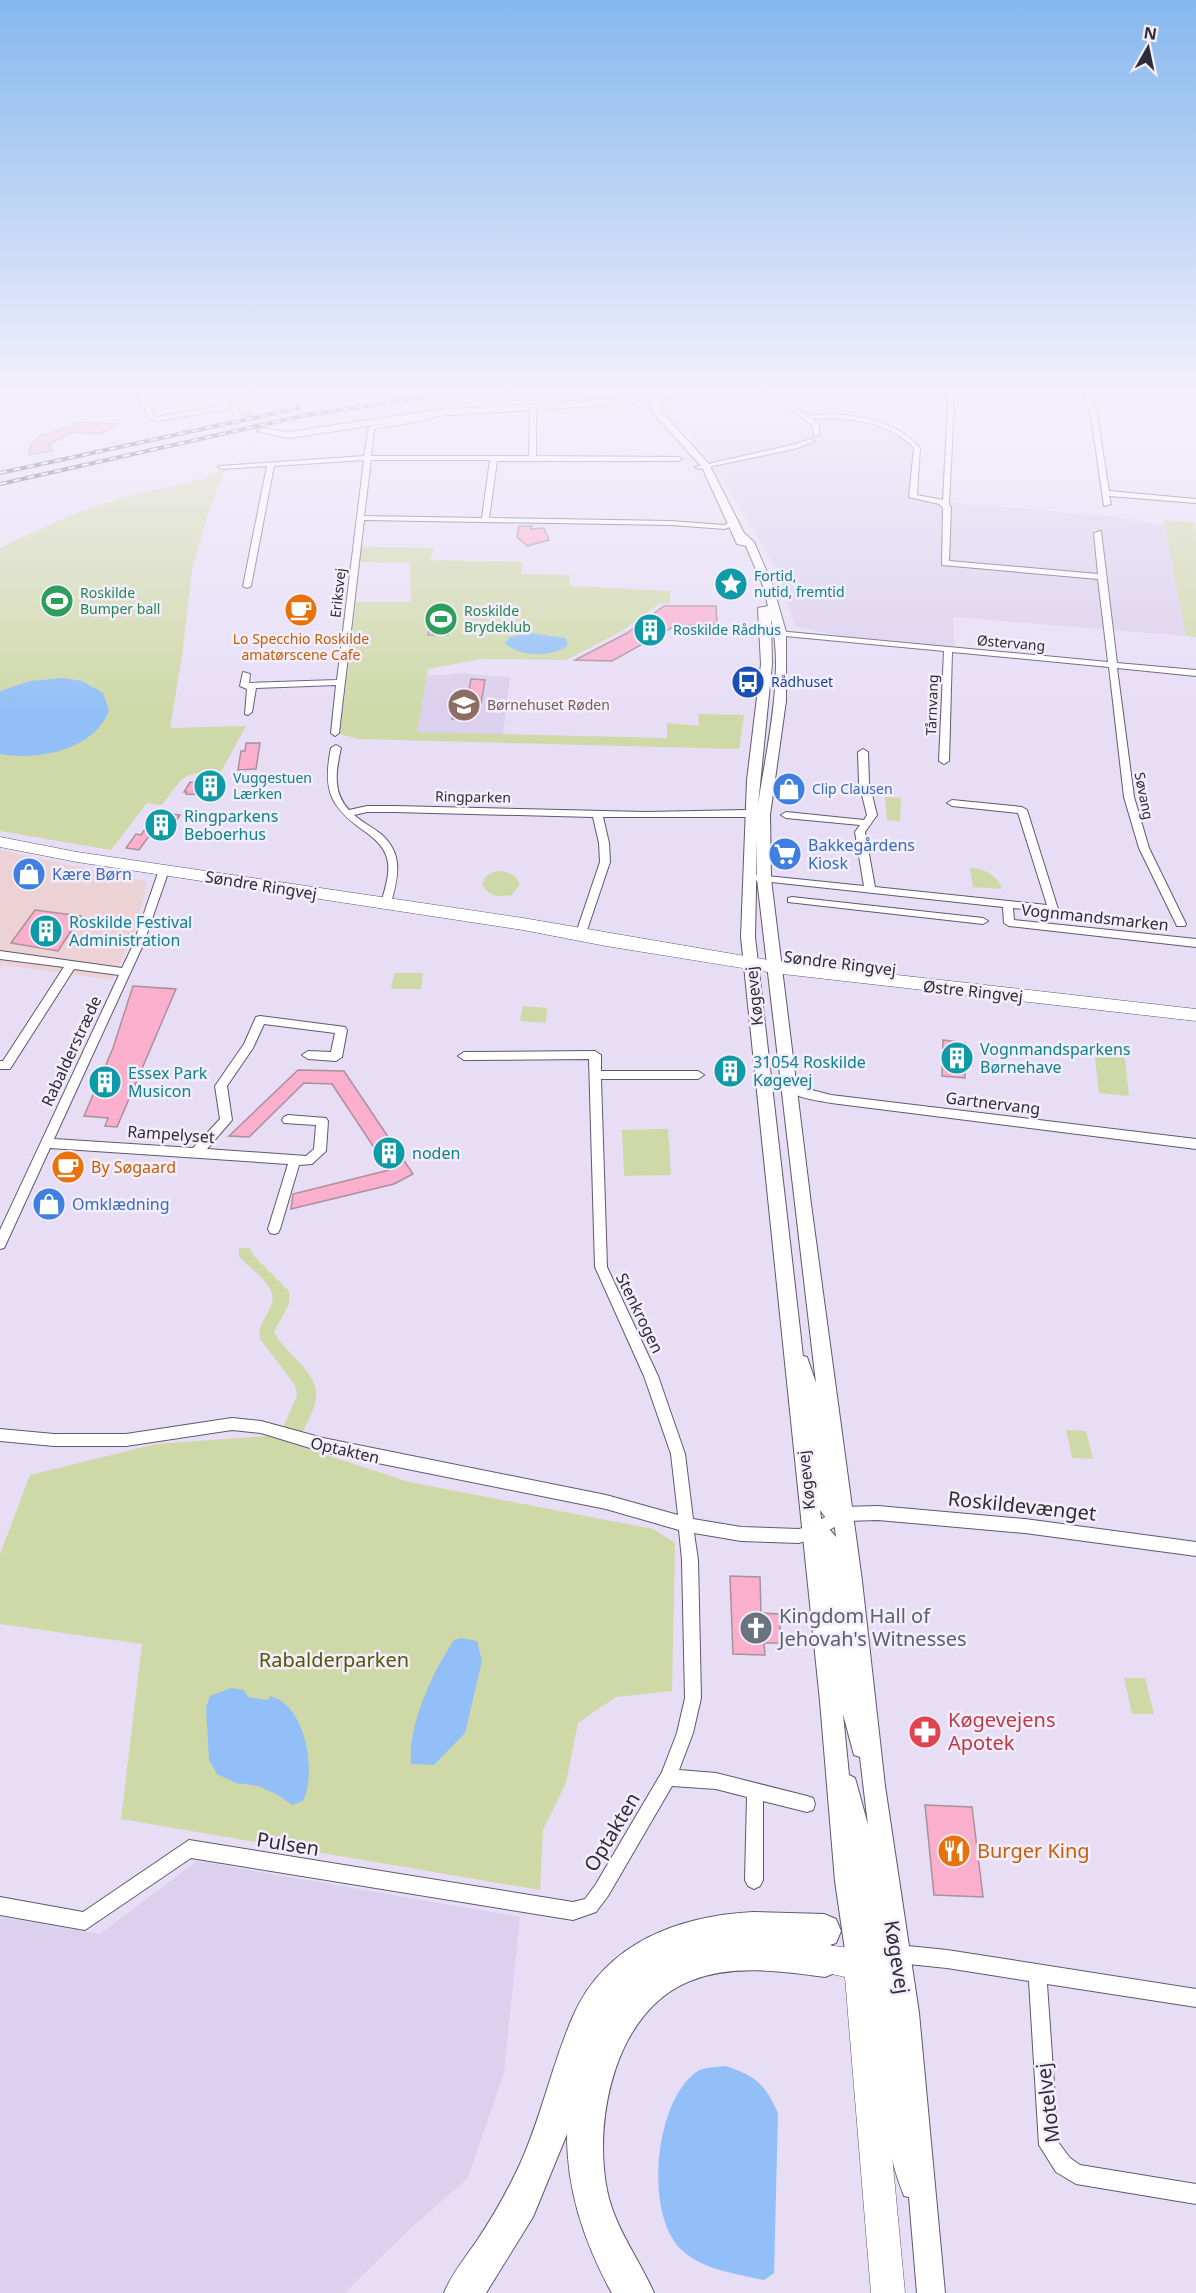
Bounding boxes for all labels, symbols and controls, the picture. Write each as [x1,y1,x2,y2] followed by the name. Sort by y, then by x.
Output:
[1118,18,1178,78] north arrow
[1142,21,1158,45] text: N
[713,566,749,602] place icon: Fortid, nutid, fremtid
[754,566,845,601] place label: Fortid, nutid, fremtid
[325,567,350,619] street label: Eriksvej
[39,583,75,619] sports icon: Roskilde Bumper ball
[80,583,160,618] place label: Roskilde Bumper ball
[283,592,319,628] cafe icon: Lo Specchio Roskilde amatørscene Cafe
[423,601,459,637] sports icon: Roskilde Brydeklub
[464,601,531,636] place label: Roskilde Brydeklub
[632,612,668,648] building icon: Roskilde Rådhus
[673,620,781,639] place label: Roskilde Rådhus
[233,629,369,664] place label: Lo Specchio Roskilde amatørscene Cafe
[976,630,1046,655] street label: Østervang
[730,664,766,700] bus stop icon: Rådhuset
[771,672,833,691] place label: Rådhuset
[921,674,942,736] street label: Tårnvang
[446,687,482,723] school or university icon: Børnehuset Røden
[487,695,610,714] place label: Børnehuset Røden
[192,768,228,804] building icon: Vuggestuen Lærken
[233,768,312,803] place label: Vuggestuen Lærken
[1131,770,1158,821] street label: Søvang
[771,771,807,807] shop icon: Clip Clausen
[812,779,893,798] place label: Clip Clausen
[435,786,511,807] street label: Ringparken
[184,805,278,845] place label: Ringparkens Beboerhus
[143,807,179,843] building icon: Ringparkens Beboerhus
[808,834,915,874] place label: Bakkegårdens Kiosk
[767,836,803,872] supermarket icon: Bakkegårdens Kiosk
[11,856,47,892] shop icon: Kære Børn
[52,863,132,885] place label: Kære Børn
[204,865,318,905] street label: Søndre Ringvej
[1020,898,1170,936] street label: Vognmandsmarken
[69,911,192,951] place label: Roskilde Festival Administration
[28,913,64,949] building icon: Roskilde Festival Administration
[783,945,897,981] street label: Søndre Ringvej
[740,965,768,1027] street label: Køgevej
[922,975,1024,1007] street label: Østre Ringvej
[36,992,106,1110] street label: Rabalderstræde
[980,1038,1131,1078] place label: Vognmandsparkens Børnehave
[939,1040,975,1076] building icon: Vognmandsparkens Børnehave
[753,1051,866,1091] place label: 31054 Roskilde Køgevej
[712,1053,748,1089] building icon: 31054 Roskilde Køgevej
[128,1062,208,1102] place label: Essex Park Musicon
[87,1064,123,1100] building icon: Essex Park Musicon
[944,1086,1042,1120] street label: Gartnervang
[127,1120,216,1148] street label: Rampelyset
[371,1135,407,1171] building icon: noden
[412,1142,460,1164] place label: noden
[50,1149,86,1185] cafe icon: By Søgaard
[91,1156,176,1178] place label: By Søgaard
[31,1186,67,1222] shop icon: Omklædning
[72,1193,170,1215] place label: Omklædning
[611,1269,669,1357] street label: Stenkrogen
[308,1431,382,1469] street label: Optakten
[792,1449,820,1511] street label: Køgevej
[947,1484,1098,1527] street label: Roskildevænget
[777,1602,967,1652] place label: Kingdom Hall of Jehovah's Witnesses
[738,1610,774,1646] church icon: Kingdom Hall of Jehovah's Witnesses
[259,1646,409,1673] park label: Rabalderparken
[948,1706,1055,1756] place label: Køgevejens Apotek
[907,1714,943,1750] pharmacy icon: Køgevejens Apotek
[577,1787,646,1876] street label: Optakten
[255,1825,321,1862] street label: Pulsen
[936,1833,972,1869] restaurant icon: Burger King
[977,1837,1090,1864] place label: Burger King
[878,1918,917,1996] street label: Køgevej
[1029,2061,1066,2145] street label: Motelvej

